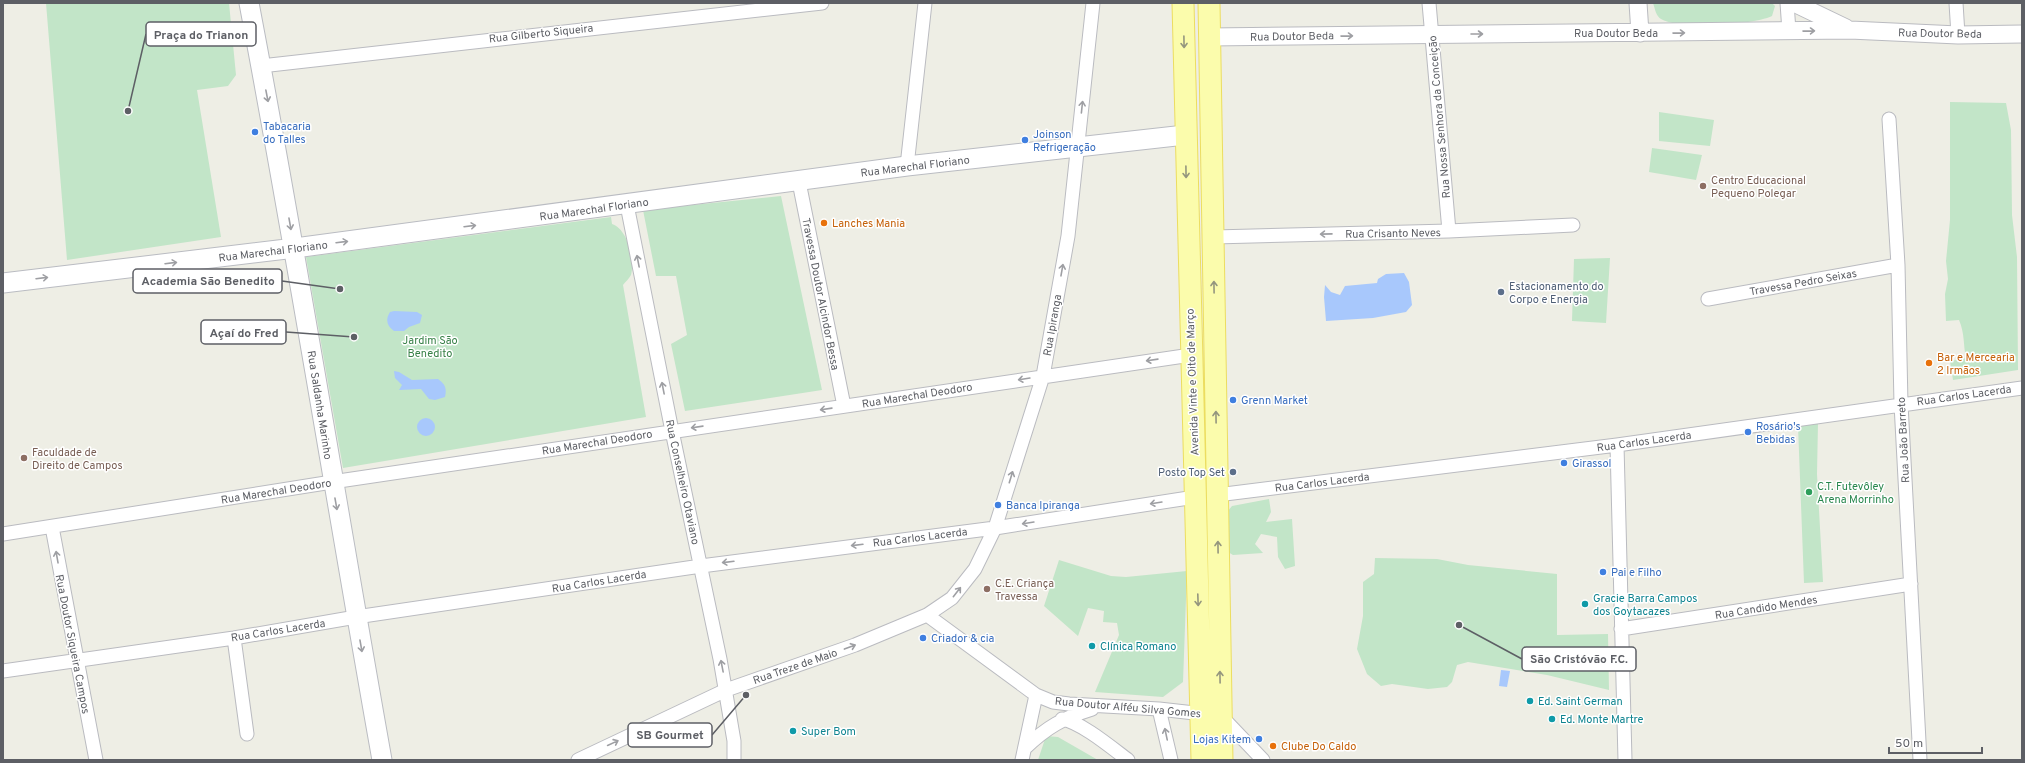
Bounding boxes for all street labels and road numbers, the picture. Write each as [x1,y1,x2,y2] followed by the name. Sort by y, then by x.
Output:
[488,22,594,46] street label: Rua Gilberto Siqueira
[1898,26,1982,42] street label: Rua Doutor Beda
[1574,27,1658,41] street label: Rua Doutor Beda
[1250,29,1334,45] street label: Rua Doutor Beda
[1426,35,1454,199] street label: Rua Nossa Senhora da Conceição
[860,153,971,181] street label: Rua Marechal Floriano
[539,195,650,225] street label: Rua Marechal Floriano
[798,217,842,372] street label: Travessa Doutor Alcindor Bessa
[1345,226,1441,242] street label: Rua Crisanto Neves
[218,238,329,266] street label: Rua Marechal Floriano
[1748,267,1858,299] street label: Travessa Pedro Seixas
[1041,293,1065,357] street label: Rua Ipiranga
[1183,308,1203,456] street label: Avenida Vinte e Oito de Março
[303,350,335,461] street label: Rua Saldanha Marinho
[861,380,973,412] street label: Rua Marechal Deodoro
[1916,382,2013,410] street label: Rua Carlos Lacerda
[1895,397,1913,483] street label: Rua João Barreto
[662,418,702,546] street label: Rua Conselheiro Otaviano
[541,427,653,459] street label: Rua Marechal Deodoro
[1596,428,1693,456] street label: Rua Carlos Lacerda
[1274,470,1371,496] street label: Rua Carlos Lacerda
[220,476,332,508] street label: Rua Marechal Deodoro
[872,525,969,551] street label: Rua Carlos Lacerda
[551,568,648,596] street label: Rua Carlos Lacerda
[52,573,92,715] street label: Rua Doutor Siqueira Campos
[1714,593,1818,623] street label: Rua Candido Mendes
[230,617,327,645] street label: Rua Carlos Lacerda
[751,646,839,688] street label: Rua Treze de Maio
[1054,695,1202,721] street label: Rua Doutor Alféu Silva Gomes

